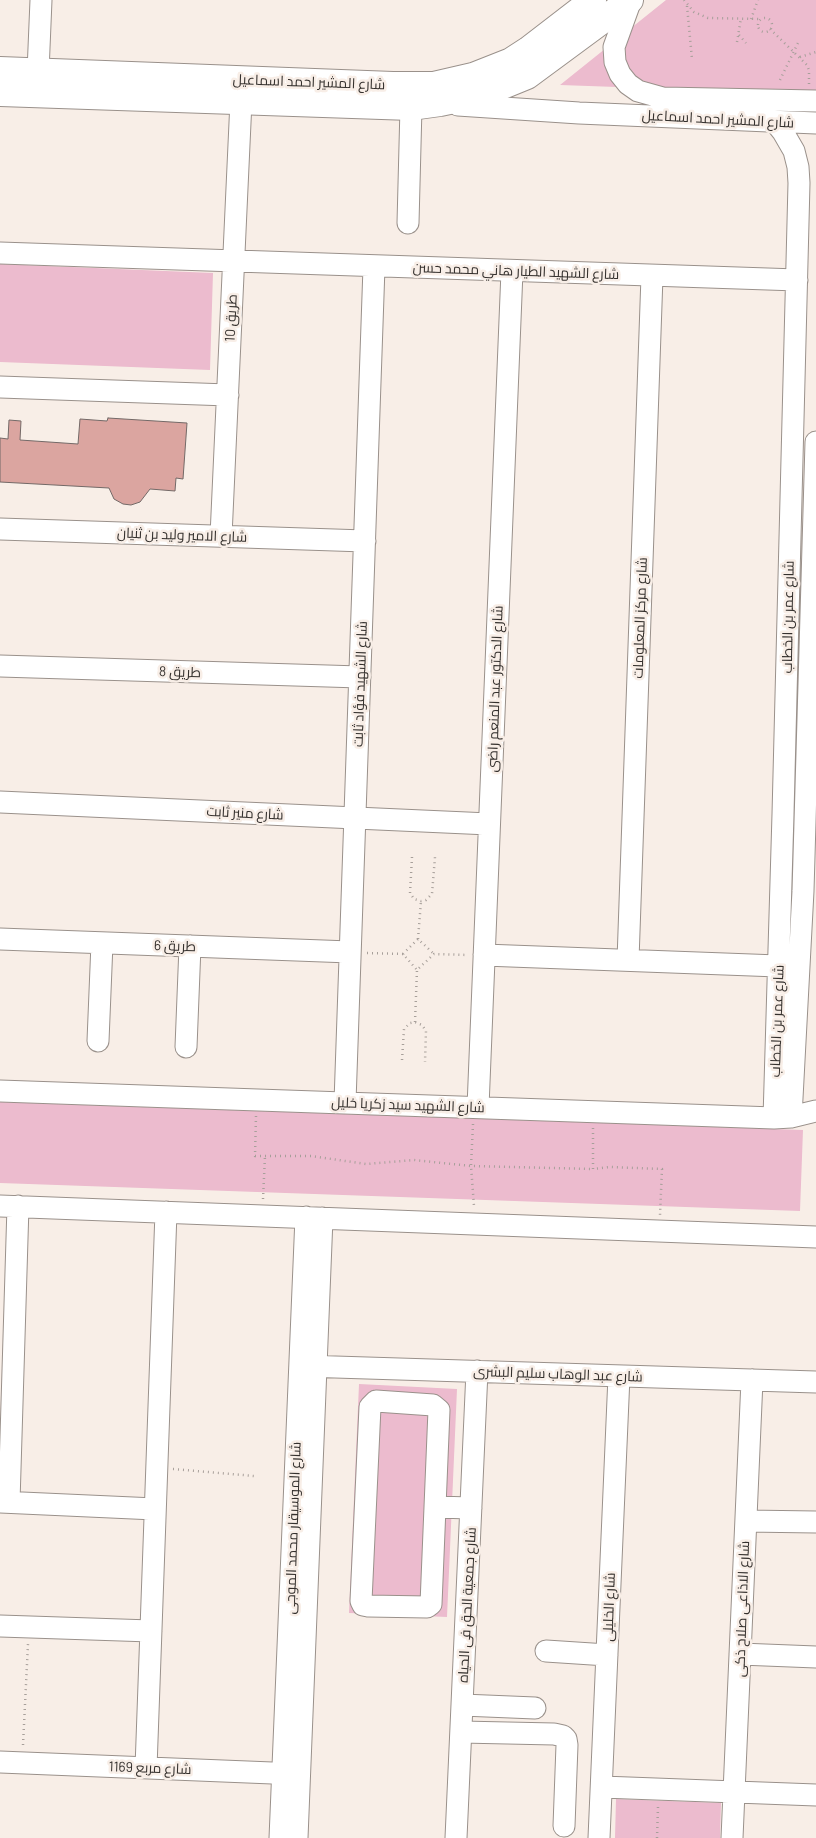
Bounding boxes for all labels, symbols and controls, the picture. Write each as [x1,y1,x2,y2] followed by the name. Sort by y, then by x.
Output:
[232,71,386,93] street label: شارع المشير احمد اسماعيل
[641,107,795,131] street label: شارع المشير احمد اسماعيل
[412,259,620,283] street label: شارع الشهيد الطيار هاني محمد حسن
[221,294,241,342] street label: طريق 10
[117,524,247,546] street label: شارع الامير وليد بن ثنيان
[629,557,651,679] street label: شارع مركز المعلومات
[779,561,797,673] street label: شارع عمر بن الخطاب
[484,605,506,773] street label: شارع الدكتور عبد المنعم راضى
[349,621,371,747] street label: شارع الشهيد فؤاد ثابت
[159,663,201,681] street label: طريق 8
[206,803,284,823] street label: شارع منير ثابت
[154,937,196,955] street label: طريق 6
[767,964,787,1078] street label: شارع عمر بن الخطاب
[331,1094,485,1116] street label: شارع الشهيد سيد زكريا خليل
[473,1363,643,1385] street label: شارع عبد الوهاب سليم البشرى
[282,1441,304,1615] street label: شارع الموسيقار محمد الموجى
[455,1527,479,1683] street label: شارع جمعية الحق فى الحياه
[731,1541,753,1677] street label: شارع الاذاعى صلاح ذكى
[599,1572,619,1642] street label: شارع الخليلى
[108,1758,192,1778] street label: شارع مربع 1169

